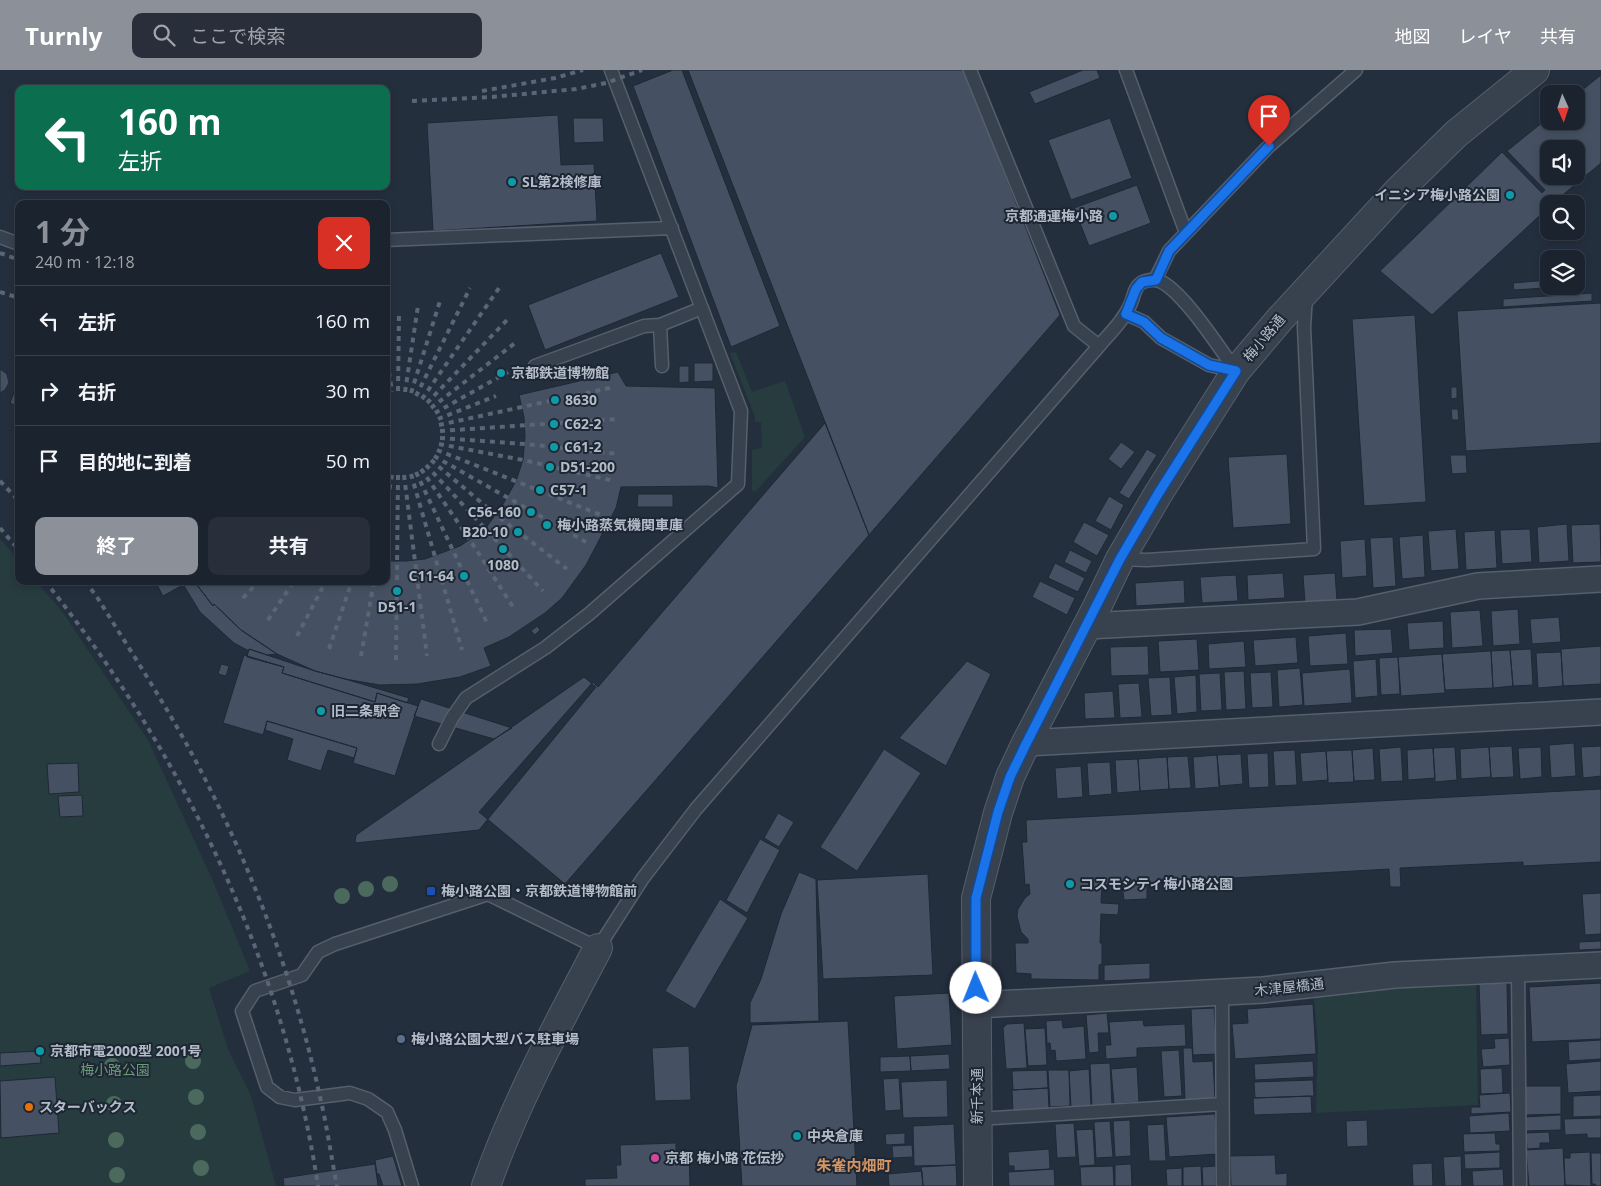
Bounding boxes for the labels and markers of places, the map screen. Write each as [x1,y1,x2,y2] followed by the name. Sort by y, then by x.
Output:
[1248,95,1290,146] pin
[522,172,602,191] place label: SL第2検修庫
[506,176,518,188] marker: SL第2検修庫
[1374,185,1500,204] place label: イニシア梅小路公園
[1504,189,1516,201] marker: イニシア梅小路公園
[1005,206,1103,225] place label: 京都通運梅小路
[1107,210,1119,222] marker: 京都通運梅小路
[511,363,609,382] place label: 京都鉄道博物館
[495,367,507,379] marker: 京都鉄道博物館
[565,390,597,409] place label: 8630
[549,394,561,406] marker: 8630
[564,414,601,433] place label: C62-2
[548,418,560,430] marker: C62-2
[564,437,601,456] place label: C61-2
[548,441,560,453] marker: C61-2
[560,457,615,476] place label: D51-200
[544,461,556,473] marker: D51-200
[550,480,587,499] place label: C57-1
[534,484,546,496] marker: C57-1
[468,502,521,521] place label: C56-160
[525,506,537,518] marker: C56-160
[557,515,683,534] place label: 梅小路蒸気機関車庫
[541,519,553,531] marker: 梅小路蒸気機関車庫
[462,522,508,541] place label: B20-10
[512,526,524,538] marker: B20-10
[497,543,509,555] marker: 1080
[487,555,519,574] place label: 1080
[409,566,454,585] place label: C11-64
[458,570,470,582] marker: C11-64
[391,585,403,597] marker: D51-1
[378,597,416,616] place label: D51-1
[331,701,401,720] place label: 旧二条駅舎
[315,705,327,717] marker: 旧二条駅舎
[1080,874,1233,893] place label: コスモシティ梅小路公園
[1064,878,1076,890] marker: コスモシティ梅小路公園
[441,881,637,900] place label: 梅小路公園・京都鉄道博物館前
[425,885,437,897] marker: 梅小路公園・京都鉄道博物館前
[411,1029,579,1048] place label: 梅小路公園大型バス駐車場
[395,1033,407,1045] marker: 梅小路公園大型バス駐車場
[50,1041,202,1060] place label: 京都市電2000型 2001号
[34,1045,46,1057] marker: 京都市電2000型 2001号
[39,1097,136,1116] place label: スターバックス
[23,1101,35,1113] marker: スターバックス
[807,1126,863,1145] place label: 中央倉庫
[791,1130,803,1142] marker: 中央倉庫
[665,1148,784,1167] place label: 京都 梅小路 花伝抄
[649,1152,661,1164] marker: 京都 梅小路 花伝抄

